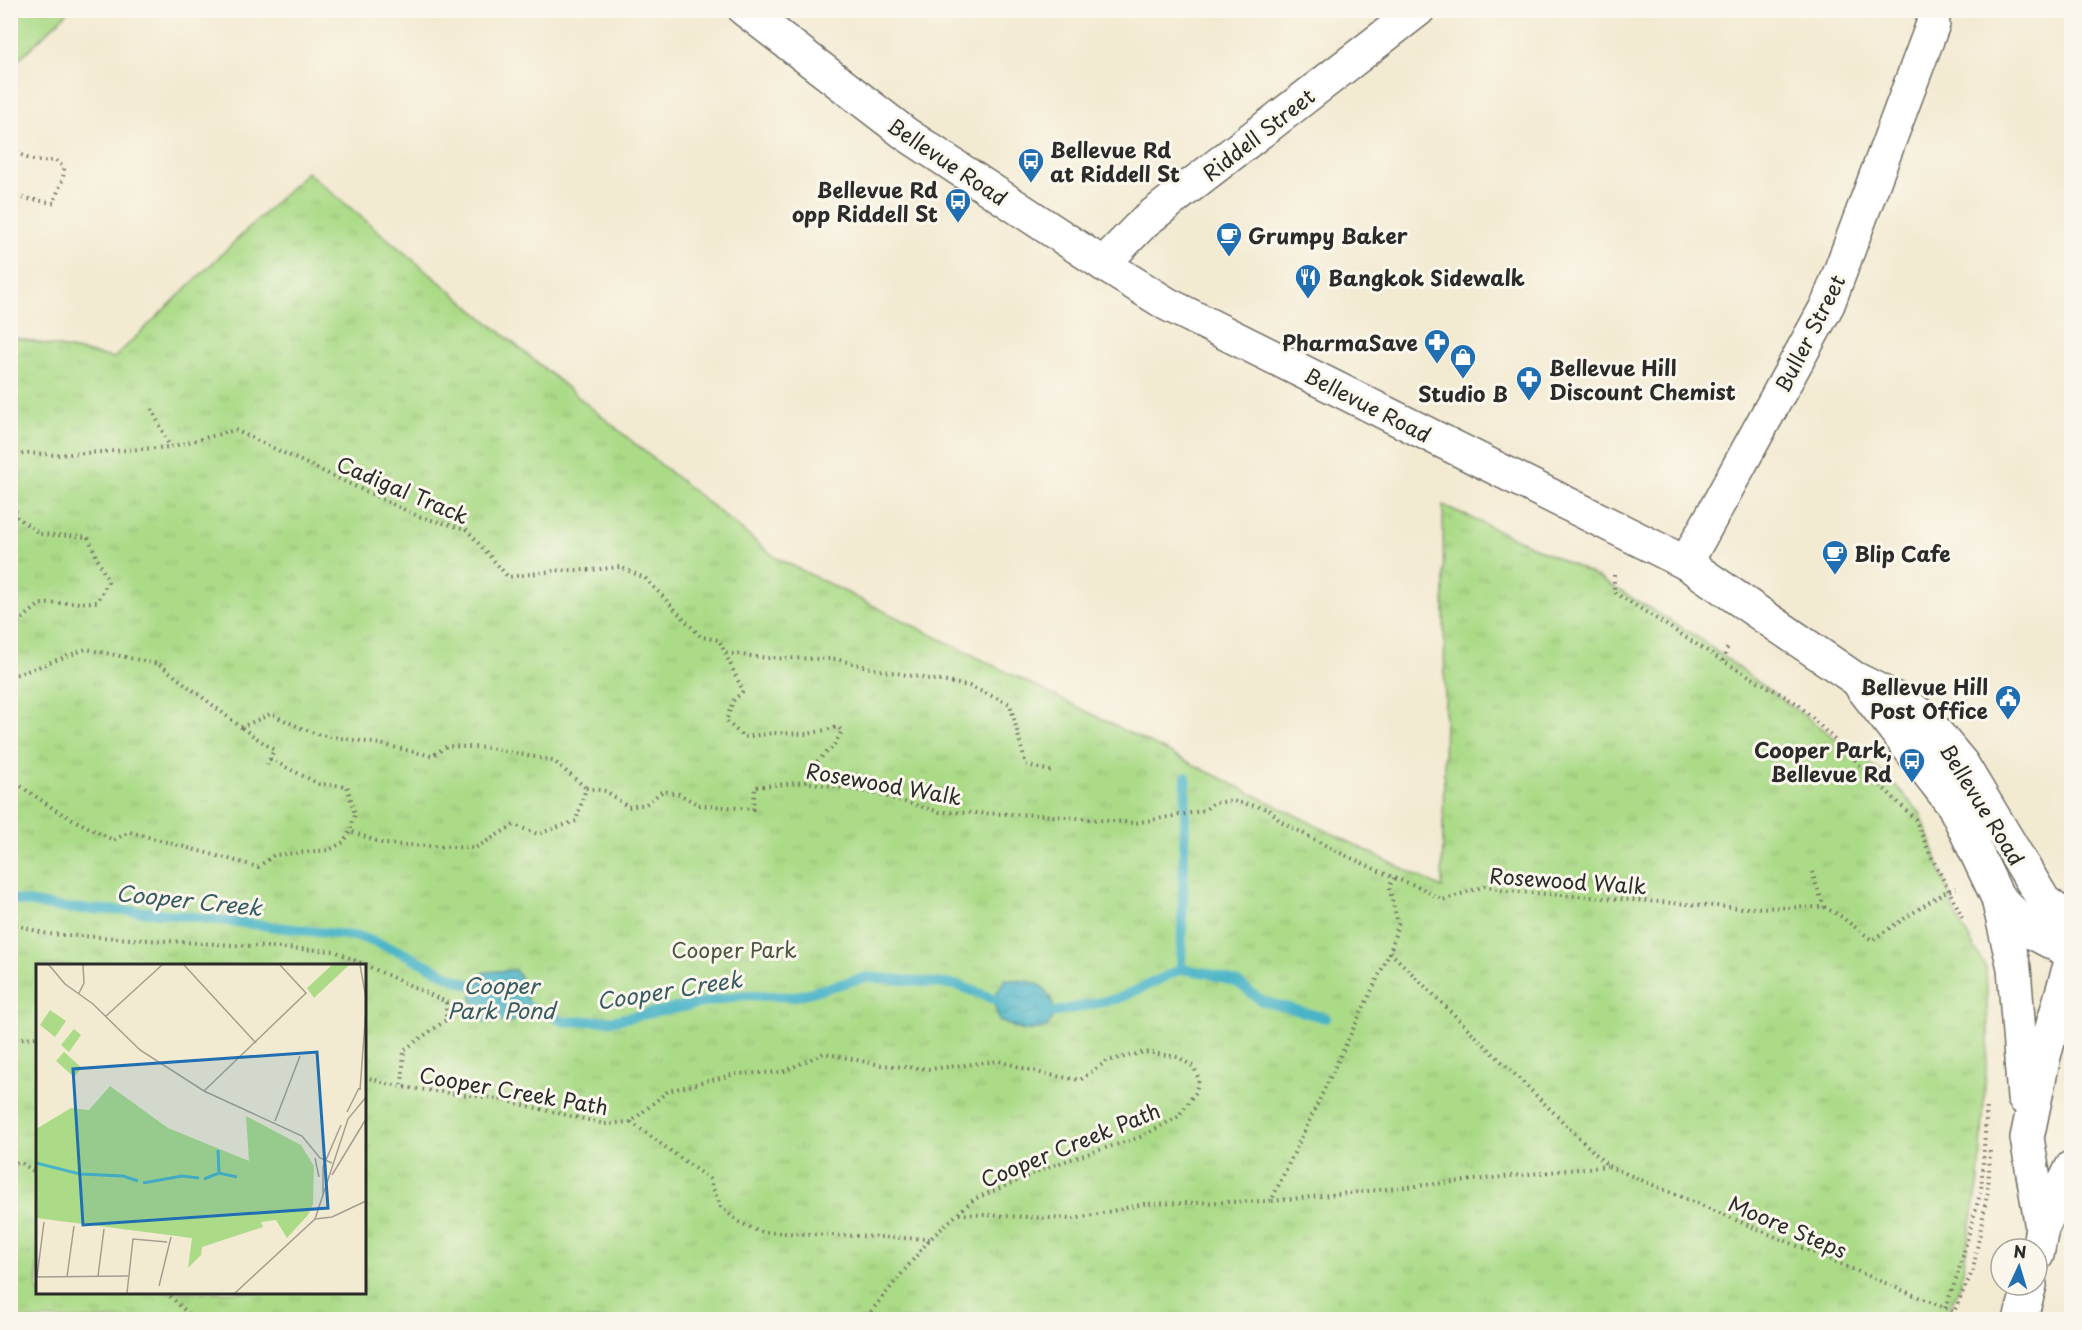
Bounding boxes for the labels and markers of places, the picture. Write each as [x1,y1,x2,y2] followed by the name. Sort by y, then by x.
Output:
[1050,133,1180,189] place label: Bellevue Rd at Riddell St
[1016,146,1046,184] bus stop icon: Bellevue Rd at Riddell St
[792,173,938,229] place label: Bellevue Rd opp Riddell St
[943,186,973,224] bus stop icon: Bellevue Rd opp Riddell St
[1248,219,1408,251] place label: Grumpy Baker
[1214,220,1244,258] cafe icon: Grumpy Baker
[1328,261,1525,293] place label: Bangkok Sidewalk
[1293,262,1323,300] restaurant icon: Bangkok Sidewalk
[1282,326,1418,358] place label: PharmaSave
[1422,327,1452,365] pharmacy icon: PharmaSave
[1448,342,1478,380] shop icon: Studio B
[1549,351,1736,407] place label: Bellevue Hill Discount Chemist
[1514,364,1544,402] pharmacy icon: Bellevue Hill Discount Chemist
[1418,377,1508,409] place label: Studio B
[1854,537,1951,569] place label: Blip Cafe
[1820,538,1850,576] cafe icon: Blip Cafe
[1861,670,1988,726] place label: Bellevue Hill Post Office
[1993,683,2023,721] public building icon: Bellevue Hill Post Office
[1754,733,1892,789] place label: Cooper Park, Bellevue Rd
[1897,746,1927,784] bus stop icon: Cooper Park, Bellevue Rd

